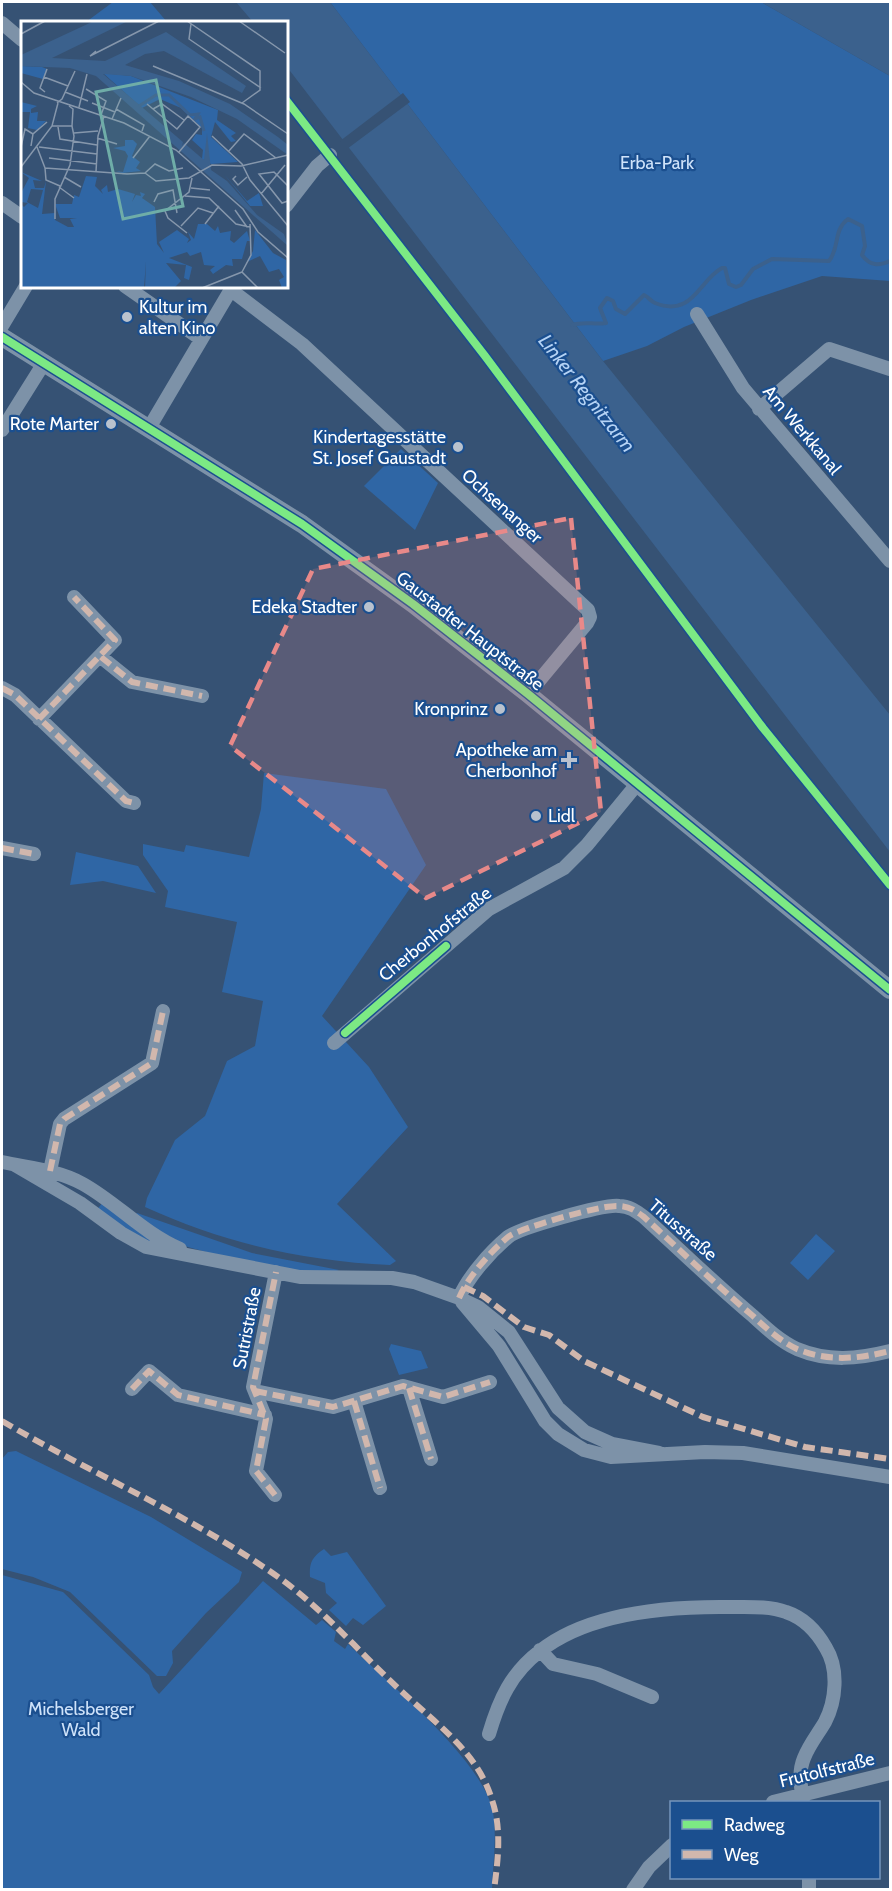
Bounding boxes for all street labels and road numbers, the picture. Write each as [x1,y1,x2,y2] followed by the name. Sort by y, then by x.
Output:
[758,381,846,480] street label: Am Werkkanal
[457,464,547,548] street label: Ochsenanger
[392,567,548,695] street label: Gaustadter Hauptstraße
[374,882,496,986] street label: Cherbonhofstraße
[644,1194,722,1266] street label: Titusstraße
[228,1285,266,1371] street label: Sutristraße
[777,1748,877,1792] street label: Frutolfstraße

